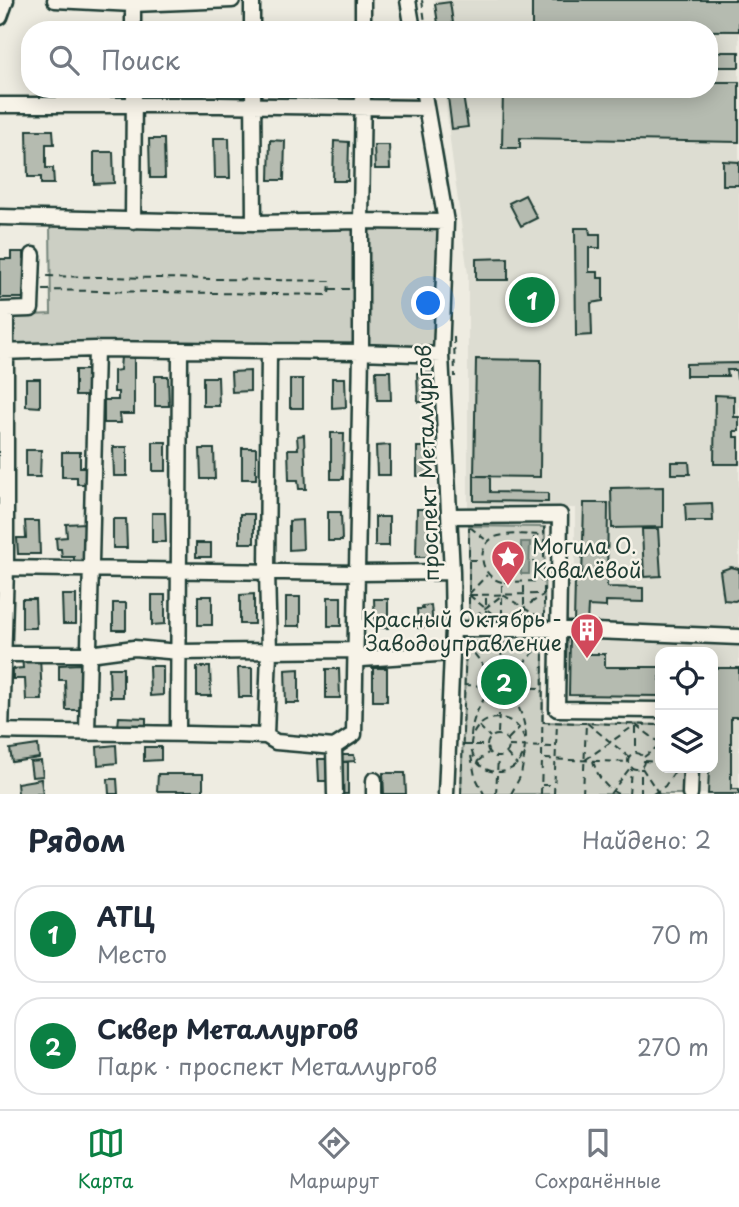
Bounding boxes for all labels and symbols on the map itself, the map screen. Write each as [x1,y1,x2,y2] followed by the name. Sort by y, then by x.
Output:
[509,274,555,326] pin: 1
[411,286,445,320] your location
[406,344,446,582] street label: проспект Металлургов
[532,529,641,585] place label: Могила О. Ковалёвой
[489,538,527,587] place icon: Могила О. Ковалёвой
[363,602,562,658] place label: Красный Октябрь - Заводоуправление
[568,611,606,660] building icon: Красный Октябрь - Заводоуправление
[481,656,527,708] pin: 2

